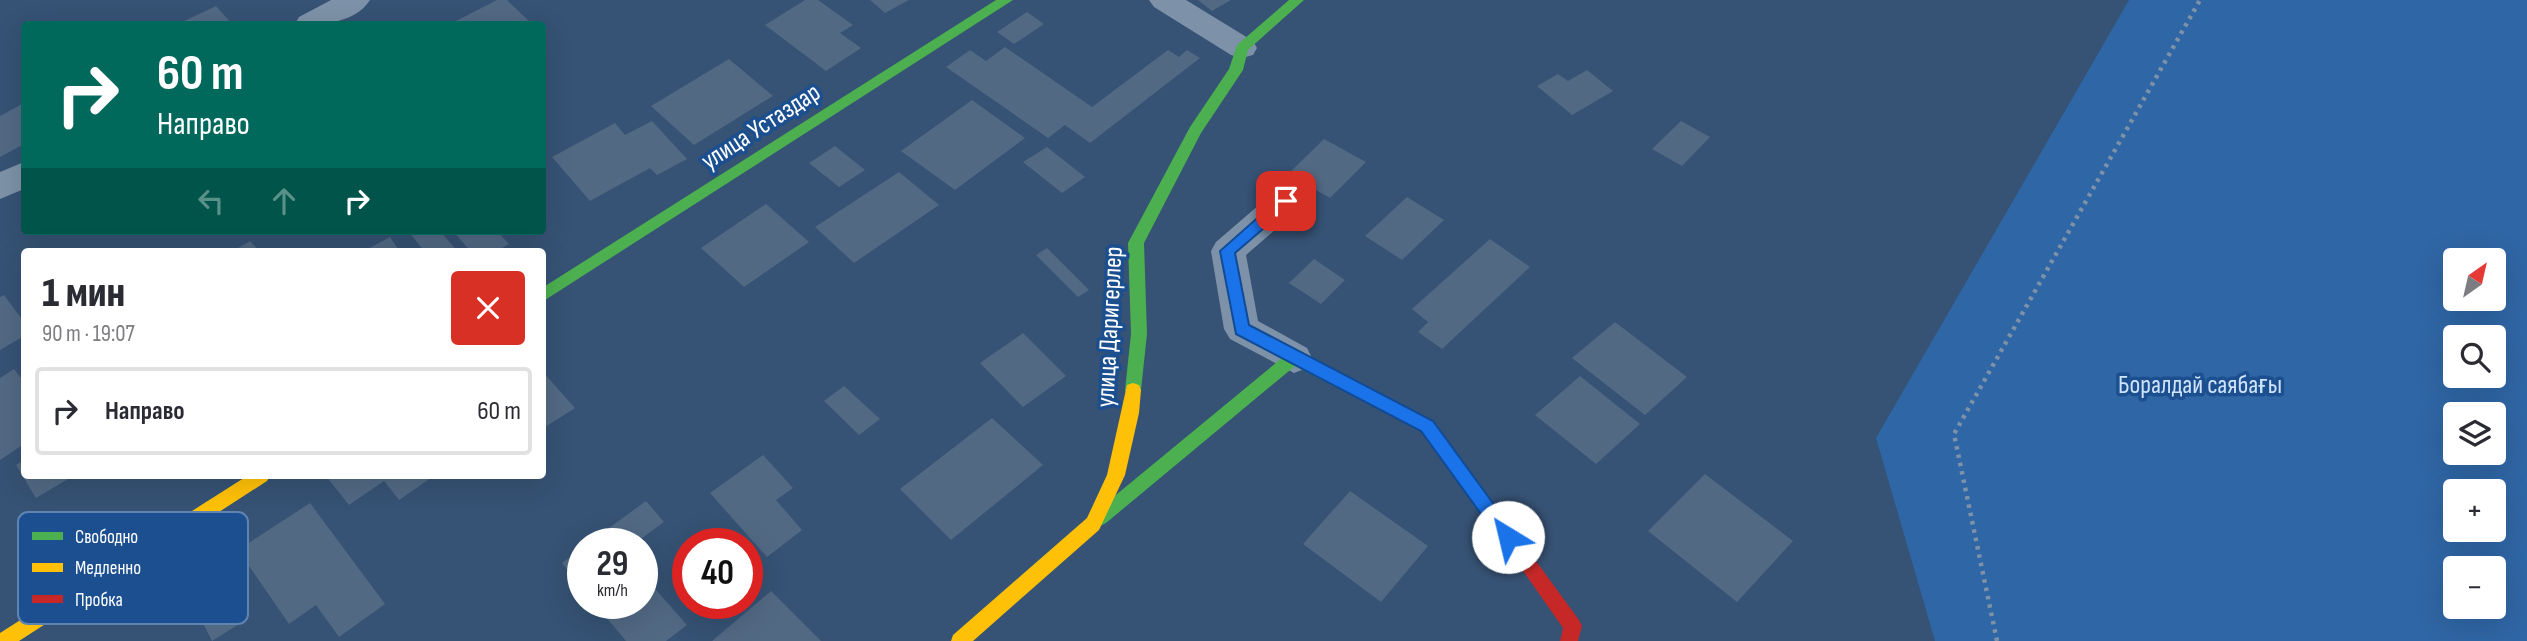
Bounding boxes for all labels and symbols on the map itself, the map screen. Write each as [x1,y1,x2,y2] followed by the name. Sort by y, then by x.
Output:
[696,77,826,177] street label: улица Устаздар
[1256,171,1316,231] pin
[1090,246,1130,408] street label: улица Даригерлер
[2443,248,2506,312] north arrow
[2118,370,2282,401] park label: Боралдай саябағы
[1471,500,1545,574] position arrow
[18,512,248,624] legend
[75,526,138,549] text: Свободно
[672,528,763,619] speed limit sign: 40
[75,557,141,580] text: Медленно
[75,589,123,612] text: Пробка

